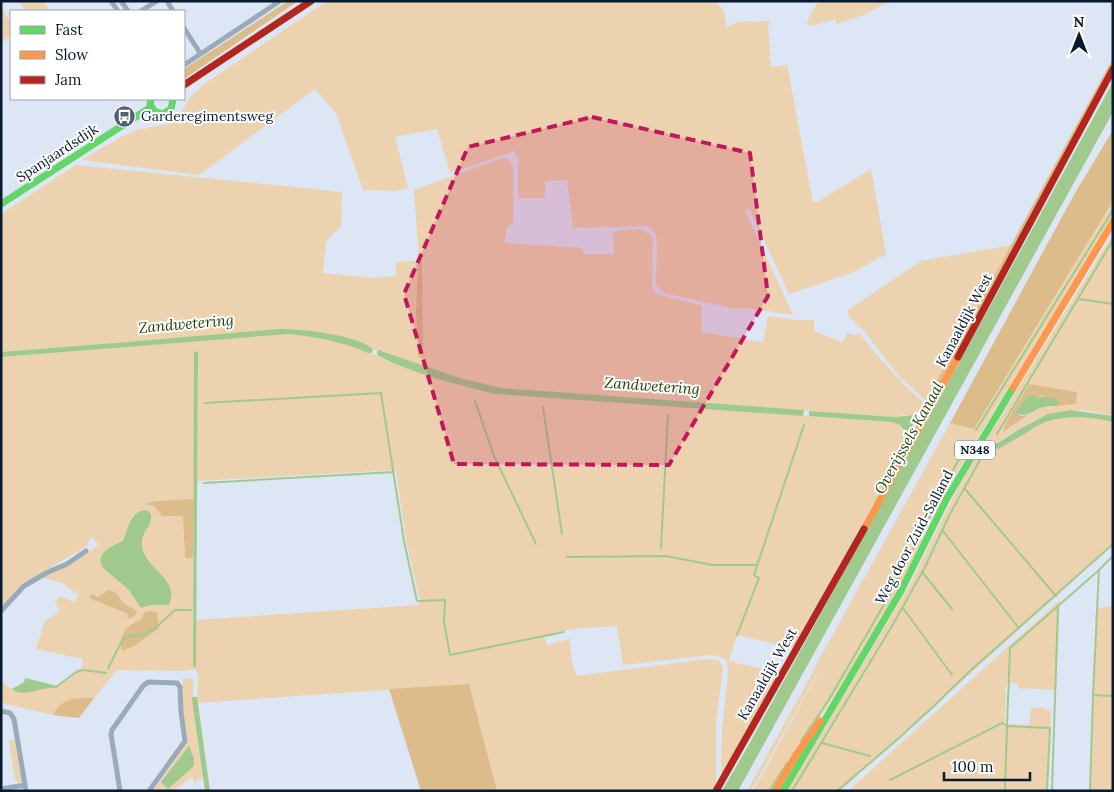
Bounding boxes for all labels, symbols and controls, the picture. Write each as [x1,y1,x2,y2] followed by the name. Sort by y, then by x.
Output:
[10,10,185,100] legend
[1054,10,1104,60] north arrow
[1074,13,1085,31] text: N
[55,20,83,39] text: Fast
[55,45,88,64] text: Slow
[54,70,82,89] text: Jam
[113,104,137,128] bus stop icon: Garderegimentsweg
[141,107,273,125] place label: Garderegimentsweg
[13,120,102,186] street label: Spanjaardsdijk
[932,270,997,370] street label: Kanaaldijk West
[138,310,234,337] water label: Zandwetering
[604,373,700,398] water label: Zandwetering
[870,378,948,497] water label: Overijssels Kanaal
[955,440,995,460] road number: N348
[871,467,957,607] street label: Weg door Zuid-Salland
[733,624,801,723] street label: Kanaaldijk West
[944,750,1030,782] scale bar
[952,757,993,776] text: 100 m

